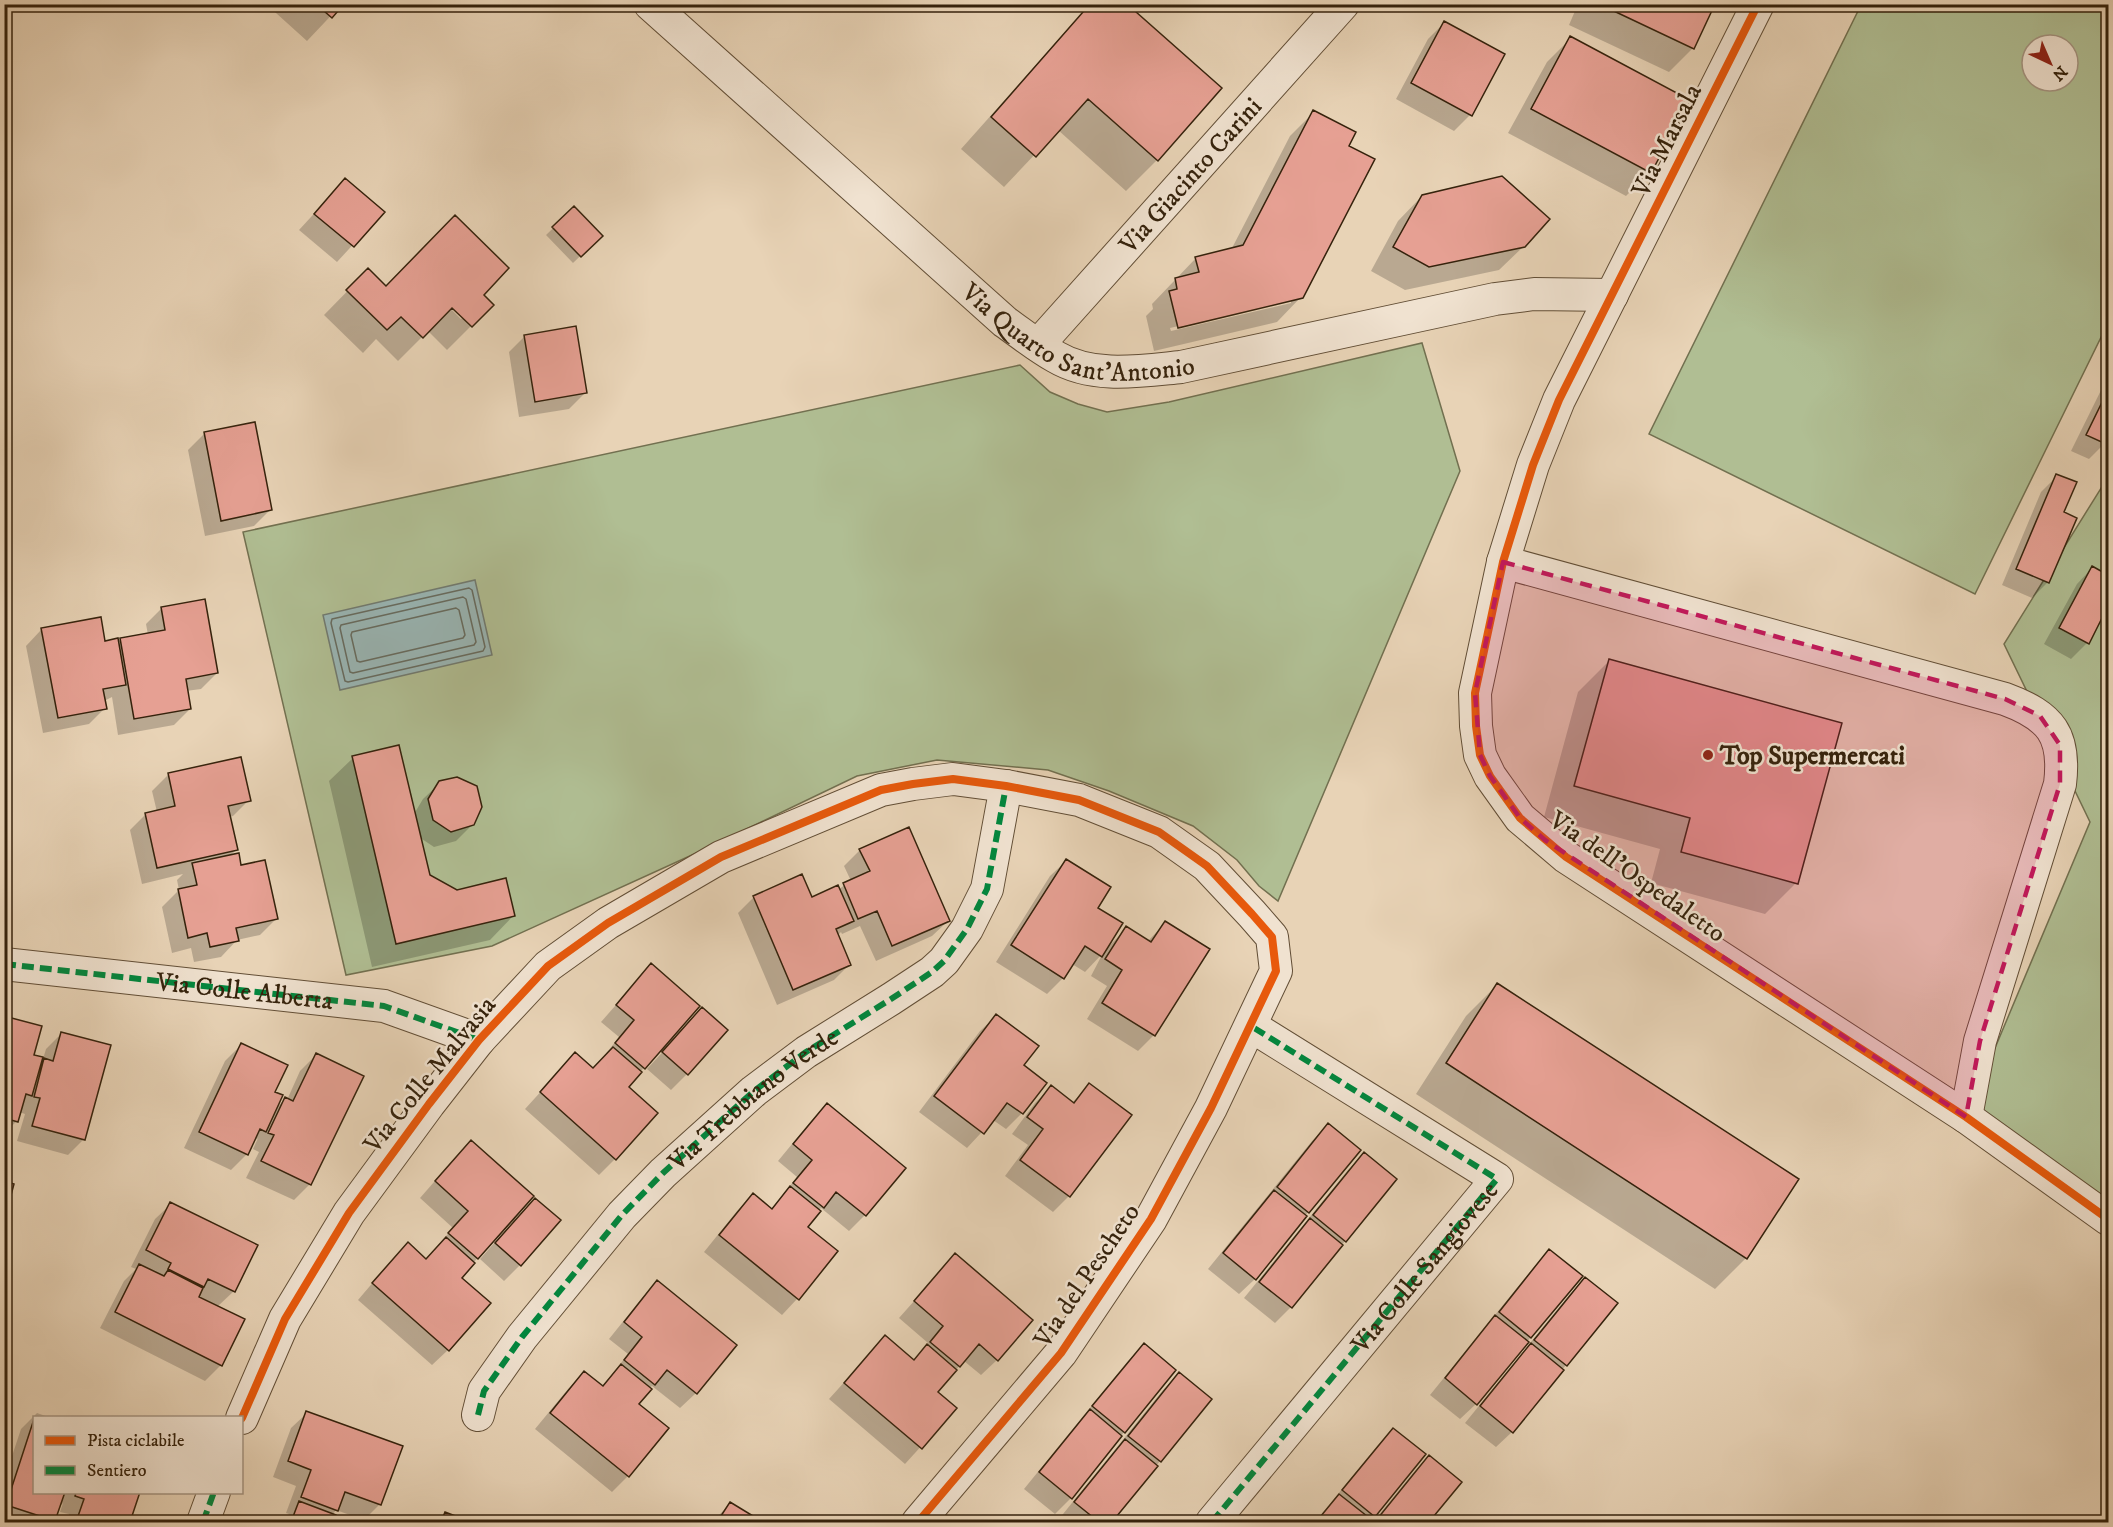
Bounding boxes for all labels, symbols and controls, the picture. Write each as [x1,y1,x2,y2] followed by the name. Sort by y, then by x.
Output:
[2020,33,2080,93] north arrow
[2048,61,2071,85] text: N
[1624,79,1710,204] street label: Via Marsala
[1112,91,1270,262] street label: Via Giacinto Carini
[953,275,1198,390] street label: Via Quarto Sant'Antonio
[1719,740,1905,773] place label: Top Supermercati
[1701,748,1715,762] marker: Top Supermercati
[1542,803,1732,950] street label: Via dell'Ospedaletto
[153,966,335,1018] street label: Via Colle Alberta
[356,990,504,1161] street label: Via Colle Malvasia
[661,1021,845,1179] street label: Via Trebbiano Verde
[1344,1175,1506,1361] street label: Via Colle Sangiovese
[1026,1197,1148,1355] street label: Via del Pescheto
[33,1416,243,1494] legend
[87,1430,184,1452] text: Pista ciclabile
[87,1460,147,1482] text: Sentiero

